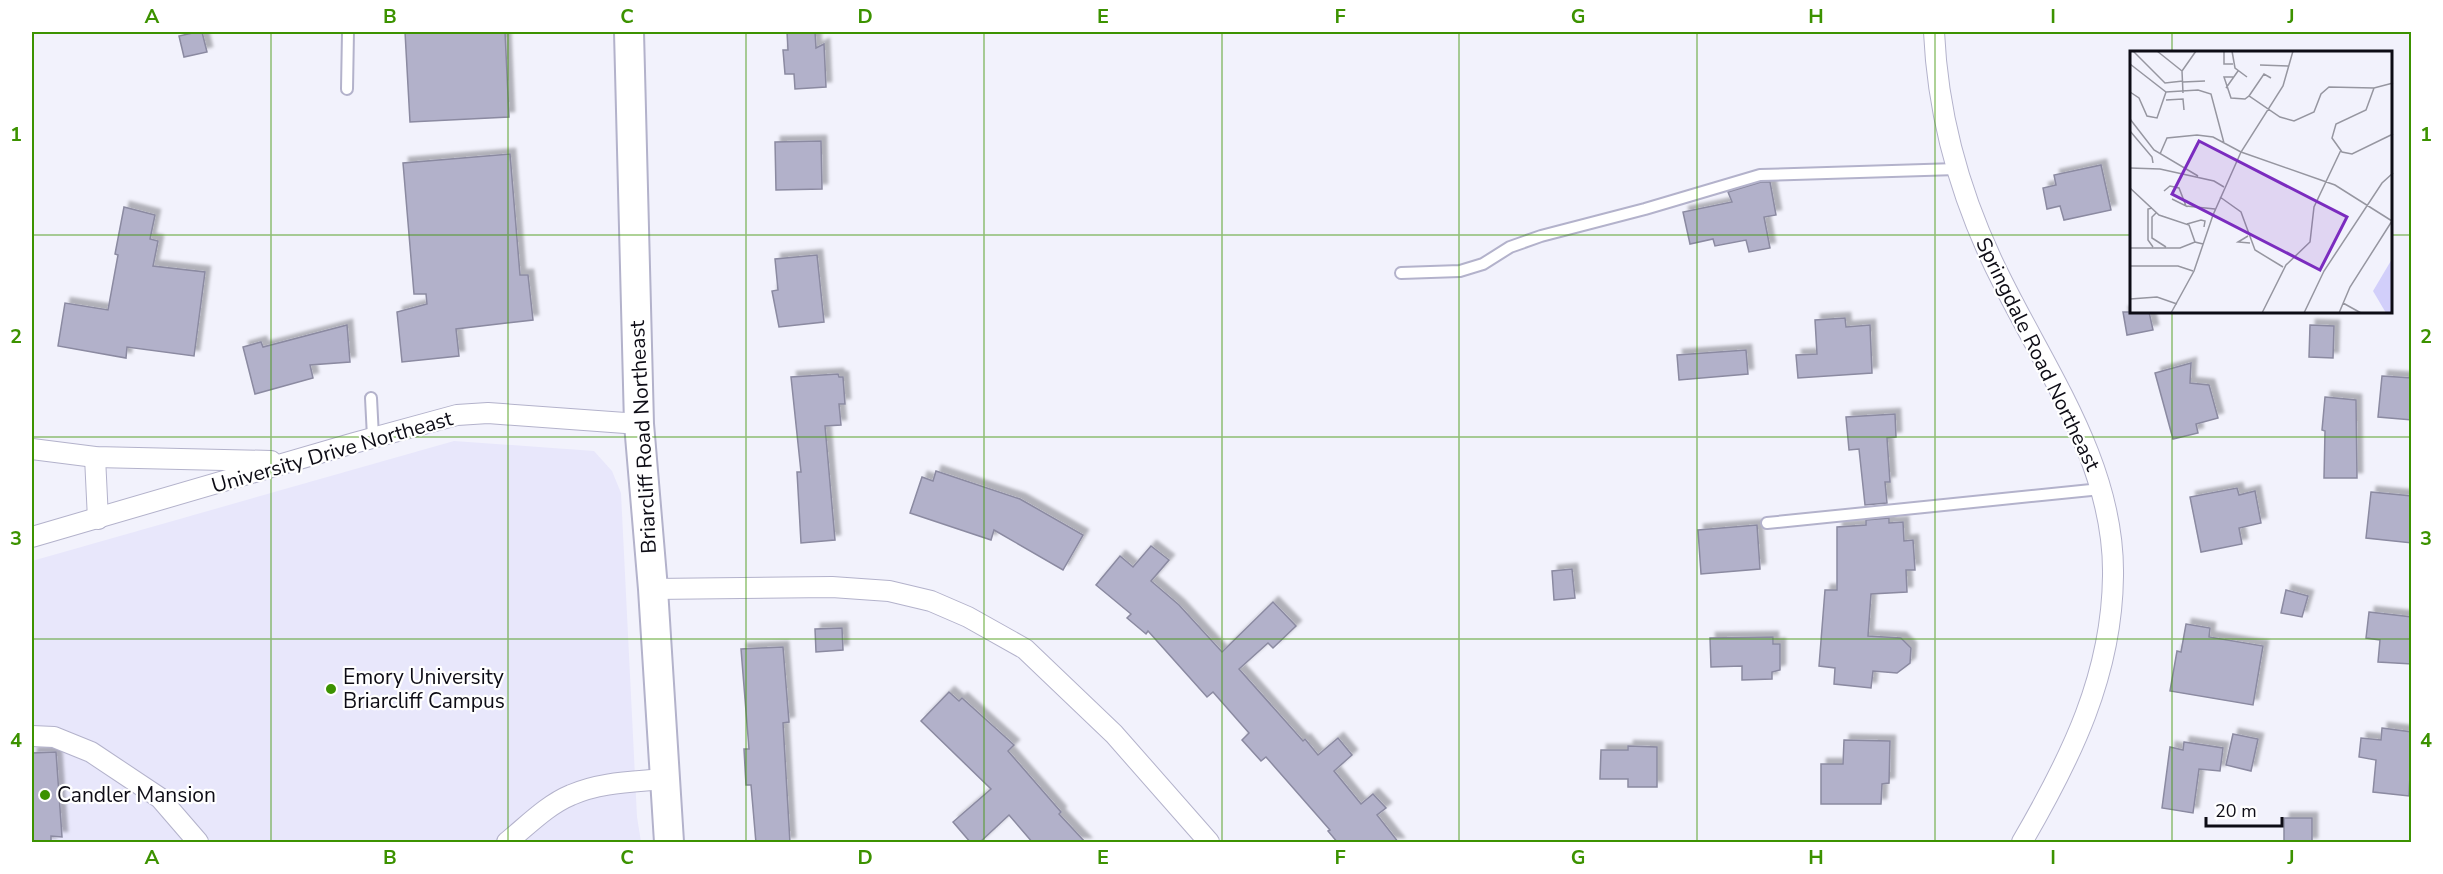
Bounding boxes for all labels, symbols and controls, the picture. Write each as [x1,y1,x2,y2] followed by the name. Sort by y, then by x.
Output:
[145,3,160,30] text: A
[383,3,397,30] text: B
[620,3,634,30] text: C
[857,3,873,30] text: D
[1097,3,1109,30] text: E
[1334,3,1346,30] text: F
[1571,3,1585,30] text: G
[1808,3,1824,30] text: H
[2050,3,2056,30] text: I
[2286,3,2295,30] text: J
[2130,51,2392,314] inset map
[10,121,22,148] text: 1
[2420,121,2432,148] text: 1
[1969,233,2107,476] street label: Springdale Road Northeast
[623,319,663,554] street label: Briarcliff Road Northeast
[10,323,22,350] text: 2
[2420,323,2432,350] text: 2
[208,404,456,500] street label: University Drive Northeast
[10,525,22,552] text: 3
[2420,525,2432,552] text: 3
[343,663,505,715] place label: Emory University Briarcliff Campus
[324,682,338,696] marker: Emory University Briarcliff Campus
[10,727,22,754] text: 4
[2420,727,2432,754] text: 4
[57,781,216,809] place label: Candler Mansion
[38,788,52,802] marker: Candler Mansion
[2206,790,2282,828] scale bar
[2215,799,2257,823] text: 20 m
[145,844,160,871] text: A
[383,844,397,871] text: B
[620,844,634,871] text: C
[857,844,873,871] text: D
[1097,844,1109,871] text: E
[1334,844,1346,871] text: F
[1571,844,1585,871] text: G
[1808,844,1824,871] text: H
[2050,844,2056,871] text: I
[2286,844,2295,871] text: J

